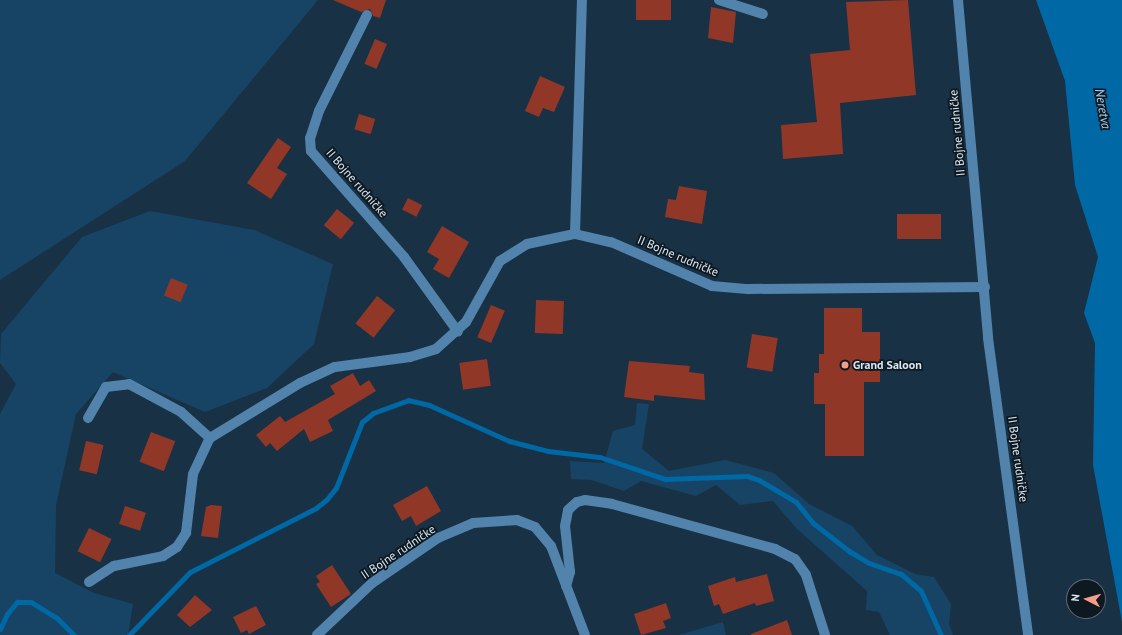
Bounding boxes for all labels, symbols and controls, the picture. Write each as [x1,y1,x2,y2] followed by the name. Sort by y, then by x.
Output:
[1091,88,1113,130] water label: Neretva
[946,89,968,177] street label: II Bojne rudničke
[323,146,391,220] street label: II Bojne rudničke
[635,232,721,280] street label: II Bojne rudničke
[853,358,922,372] place label: Grand Saloon
[840,360,850,370] marker: Grand Saloon
[1005,415,1031,503] street label: II Bojne rudničke
[358,522,438,582] street label: II Bojne rudničke
[1066,579,1106,619] north arrow
[1068,594,1082,602] text: N

